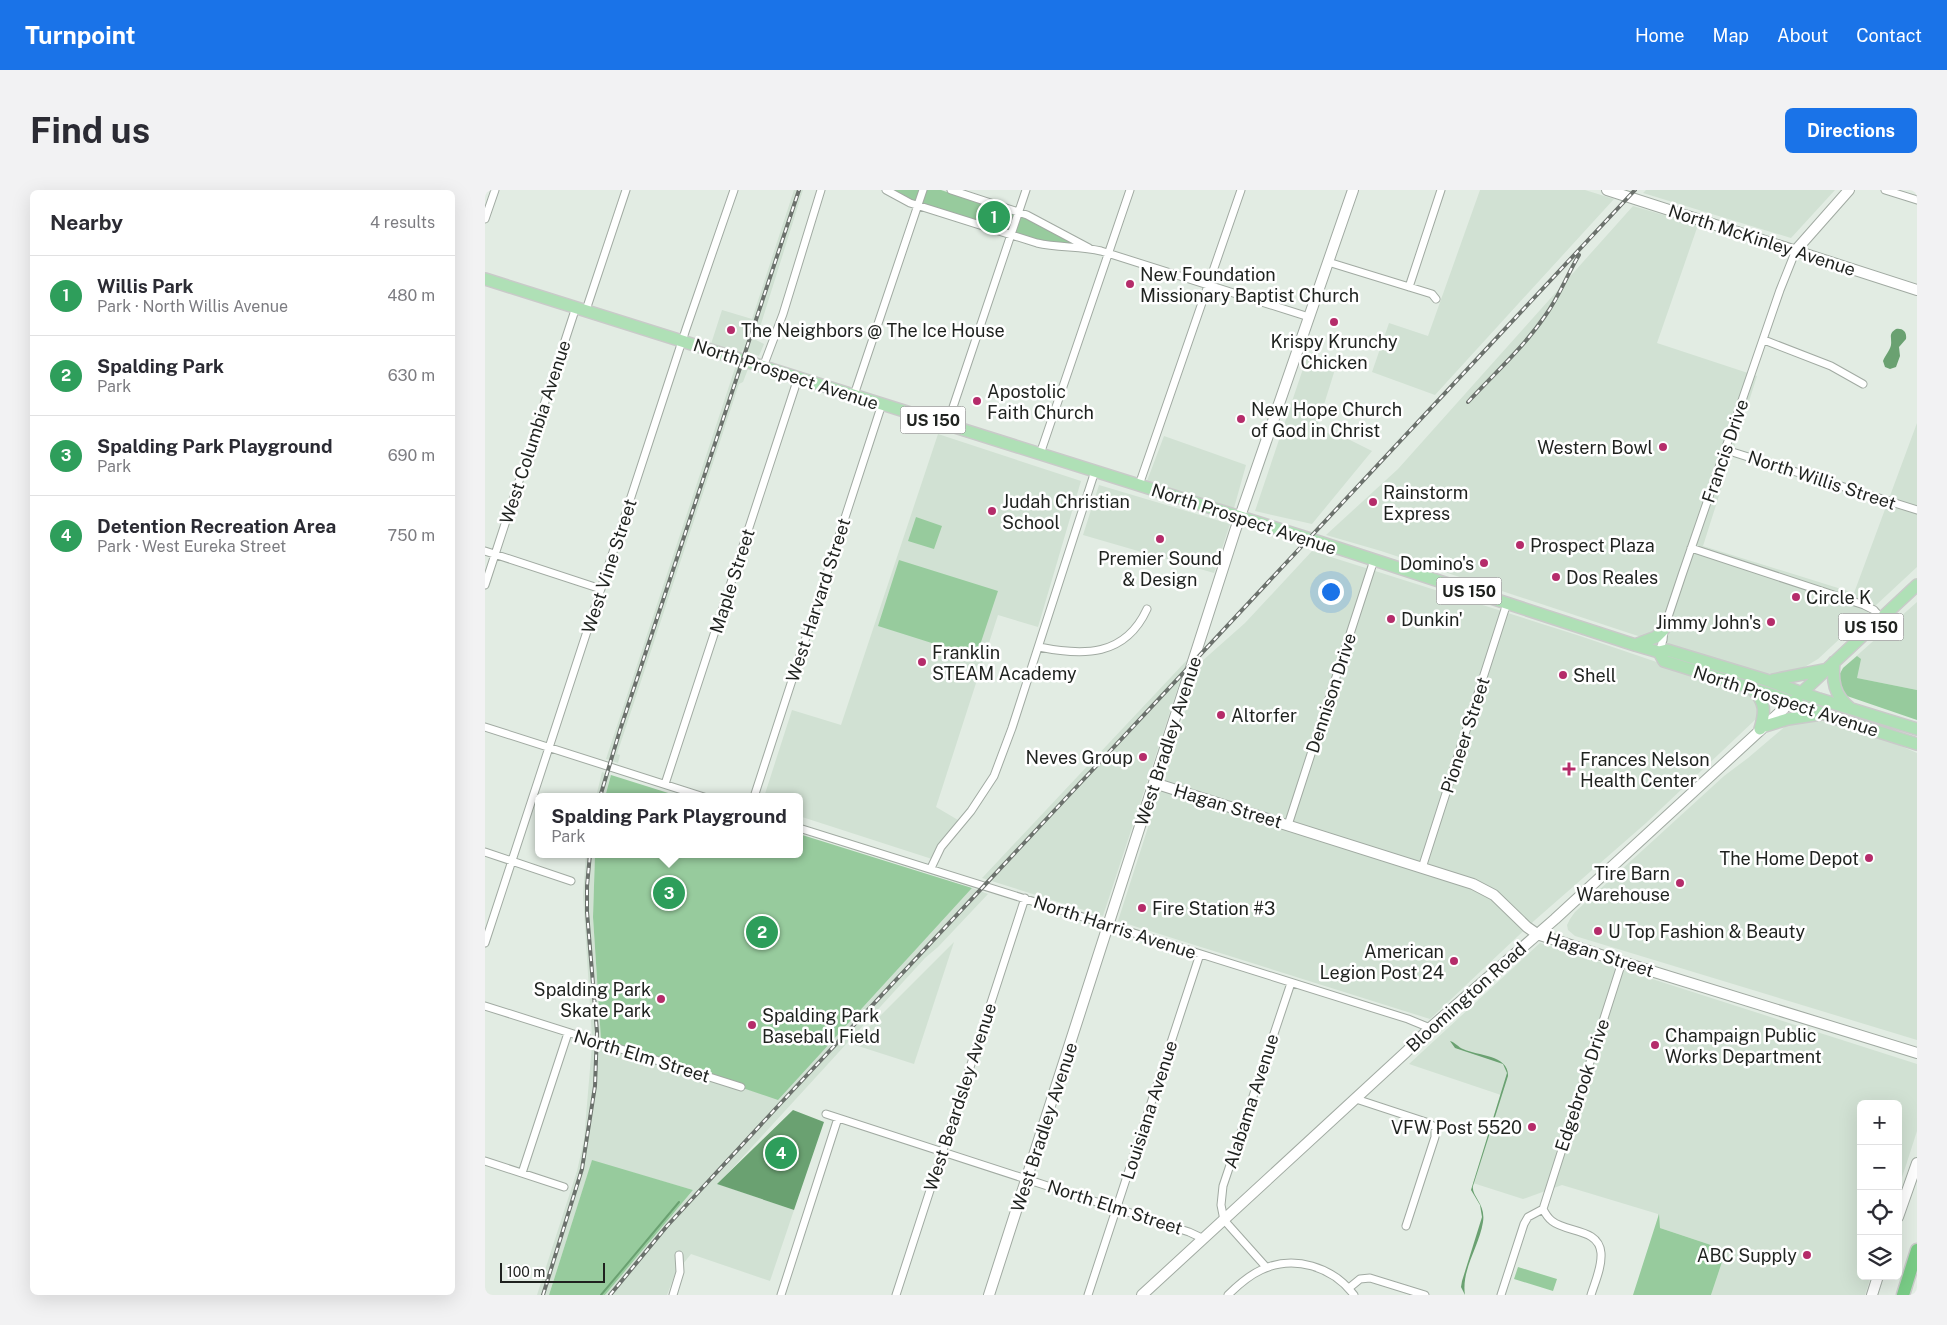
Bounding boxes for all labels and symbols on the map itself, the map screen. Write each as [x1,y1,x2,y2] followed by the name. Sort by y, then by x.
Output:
[978,198,1010,236] pin: 1
[1666,200,1858,280] street label: North McKinley Avenue
[1140,264,1359,306] place label: New Foundation Missionary Baptist Church
[1124,278,1136,290] marker: New Foundation Missionary Baptist Church
[1328,316,1340,328] marker: Krispy Krunchy Chicken
[741,320,1005,341] place label: The Neighbors @ The Ice House
[725,324,737,336] marker: The Neighbors @ The Ice House
[1270,331,1398,373] place label: Krispy Krunchy Chicken
[691,334,881,414] street label: North Prospect Avenue
[495,337,575,527] street label: West Columbia Avenue
[987,381,1094,423] place label: Apostolic Faith Church
[971,395,983,407] marker: Apostolic Faith Church
[1697,396,1753,506] street label: Francis Drive
[1251,399,1402,441] place label: New Hope Church of God in Christ
[901,406,965,434] road number: US 150
[1235,413,1247,425] marker: New Hope Church of God in Christ
[1537,437,1653,458] place label: Western Bowl
[1657,441,1669,453] marker: Western Bowl
[1745,446,1899,514] street label: North Willis Street
[1149,479,1339,559] street label: North Prospect Avenue
[1383,482,1468,524] place label: Rainstorm Express
[1002,491,1130,533] place label: Judah Christian School
[577,496,641,636] street label: West Vine Street
[1367,496,1379,508] marker: Rainstorm Express
[986,505,998,517] marker: Judah Christian School
[782,515,854,685] street label: West Harvard Street
[705,526,759,636] street label: Maple Street
[1154,533,1166,545] marker: Premier Sound & Design
[1530,535,1655,556] place label: Prospect Plaza
[1514,539,1526,551] marker: Prospect Plaza
[1098,548,1222,590] place label: Premier Sound & Design
[1400,553,1474,574] place label: Domino's
[1478,557,1490,569] marker: Domino's
[1566,567,1658,588] place label: Dos Reales
[1550,571,1562,583] marker: Dos Reales
[1437,578,1501,604] road number: US 150
[1318,579,1344,605] your location
[1806,587,1871,608] place label: Circle K
[1790,591,1802,603] marker: Circle K
[1401,609,1463,630] place label: Dunkin'
[1655,612,1761,633] place label: Jimmy John's
[1385,613,1397,625] marker: Dunkin'
[1839,614,1903,641] road number: US 150
[1765,616,1777,628] marker: Jimmy John's
[1302,630,1360,756] street label: Dennison Drive
[932,642,1077,684] place label: Franklin STEAM Academy
[1131,653,1205,829] street label: West Bradley Avenue
[916,656,928,668] marker: Franklin STEAM Academy
[1691,661,1881,741] street label: North Prospect Avenue
[1573,665,1616,686] place label: Shell
[1557,669,1569,681] marker: Shell
[1436,674,1494,796] street label: Pioneer Street
[1231,705,1297,726] place label: Altorfer
[1215,709,1227,721] marker: Altorfer
[1026,747,1133,768] place label: Neves Group
[1580,749,1710,791] place label: Frances Nelson Health Center
[1137,751,1149,763] marker: Neves Group
[1562,762,1576,776] marker: Frances Nelson Health Center
[1171,780,1285,832] street label: Hagan Street
[1719,848,1859,869] place label: The Home Depot
[1863,852,1875,864] marker: The Home Depot
[1576,863,1670,905] place label: Tire Barn Warehouse
[653,874,685,912] pin: 3
[1674,877,1686,889] marker: Tire Barn Warehouse
[1031,891,1199,963] street label: North Harris Avenue
[1152,898,1275,919] place label: Fire Station #3
[1136,902,1148,914] marker: Fire Station #3
[746,913,778,951] pin: 2
[1608,921,1806,942] place label: U Top Fashion & Beauty
[1592,925,1604,937] marker: U Top Fashion & Beauty
[1544,927,1656,981] street label: Hagan Street
[1402,938,1530,1056] street label: Bloomington Road
[1319,941,1444,983] place label: American Legion Post 24
[1448,955,1460,967] marker: American Legion Post 24
[534,979,651,1021] place label: Spalding Park Skate Park
[655,993,667,1005] marker: Spalding Park Skate Park
[920,1000,1000,1194] street label: West Beardsley Avenue
[762,1005,880,1047] place label: Spalding Park Baseball Field
[1551,1016,1613,1154] street label: Edgebrook Drive
[746,1019,758,1031] marker: Spalding Park Baseball Field
[572,1025,712,1087] street label: North Elm Street
[1665,1025,1822,1067] place label: Champaign Public Works Department
[1219,1031,1283,1171] street label: Alabama Avenue
[1117,1038,1181,1182] street label: Louisiana Avenue
[1007,1039,1081,1215] street label: West Bradley Avenue
[1649,1039,1661,1051] marker: Champaign Public Works Department
[1391,1117,1522,1138] place label: VFW Post 5520
[1526,1121,1538,1133] marker: VFW Post 5520
[765,1134,797,1172] pin: 4
[1045,1175,1185,1239] street label: North Elm Street
[1697,1245,1797,1266] place label: ABC Supply
[1801,1249,1813,1261] marker: ABC Supply
[500,1260,605,1283] scale bar

